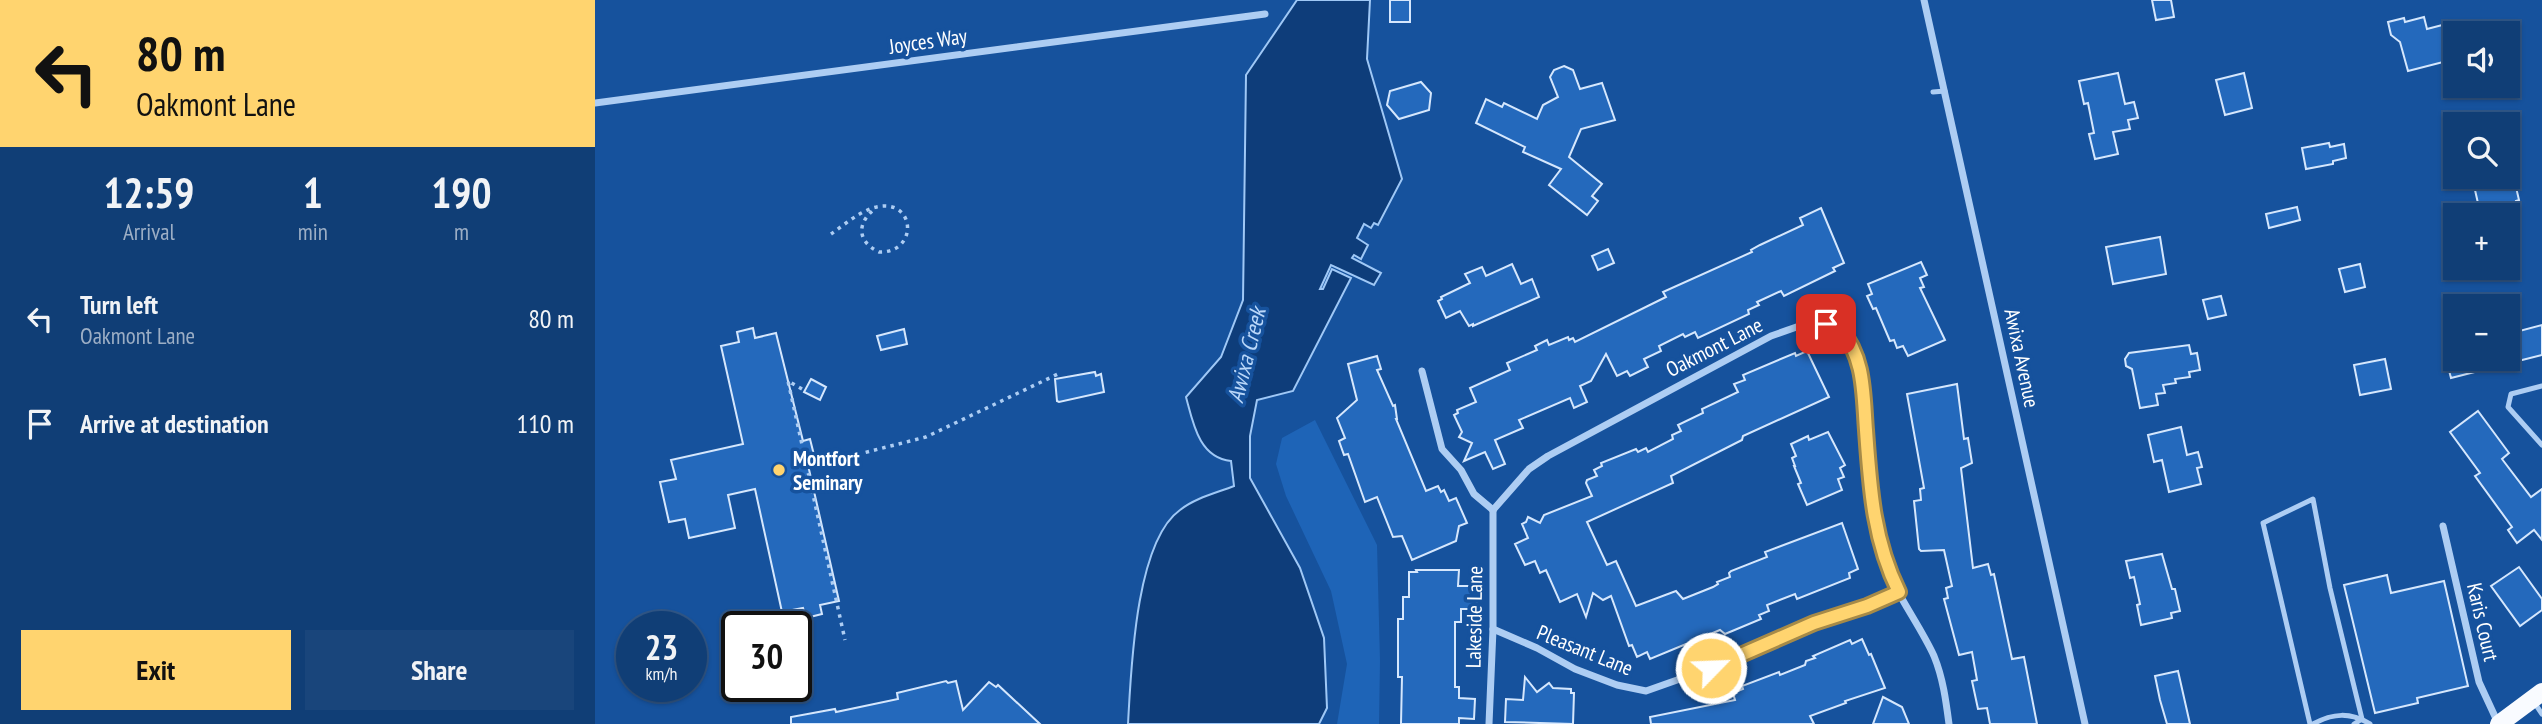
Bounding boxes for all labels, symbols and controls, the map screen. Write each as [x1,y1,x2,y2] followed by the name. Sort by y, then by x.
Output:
[136,21,225,85] text: 80 m
[2443,21,2520,371] map controls
[2443,21,2520,98] button: sound
[886,22,969,60] street label: Joyces Way
[21,28,112,119] icon: left
[136,83,296,125] text: Oakmont Lane
[2443,112,2520,189] button: search
[103,165,194,220] text: 12:59
[303,165,323,220] text: 1
[431,165,492,220] text: 190
[2443,203,2520,280] button: +
[123,217,175,246] text: Arrival
[298,217,328,246] text: min
[454,217,469,246] text: m
[80,288,158,321] text: Turn left
[1796,294,1856,354] pin
[2443,294,2520,371] button: −
[21,300,59,338] icon: left
[528,302,574,335] text: 80 m
[1220,302,1273,405] water label: Awixa Creek
[1807,305,1845,343] icon: arrive
[1998,306,2046,410] street label: Awixa Avenue
[1661,311,1767,383] street label: Oakmont Lane
[80,321,195,350] text: Oakmont Lane
[21,405,59,443] icon: arrive
[80,407,269,440] text: Arrive at destination
[516,407,574,440] text: 110 m
[793,445,863,496] place label: Montfort Seminary
[771,462,787,478] marker: Montfort Seminary
[1460,566,1488,668] street label: Lakeside Lane
[2461,580,2505,664] street label: Karis Court
[721,611,812,702] speed limit sign: 30
[1533,619,1637,681] street label: Pleasant Lane
[645,624,678,670] text: 23
[21,630,291,710] button: Exit
[305,630,574,710] button: Share
[1674,631,1748,705] position arrow
[646,662,677,685] text: km/h

